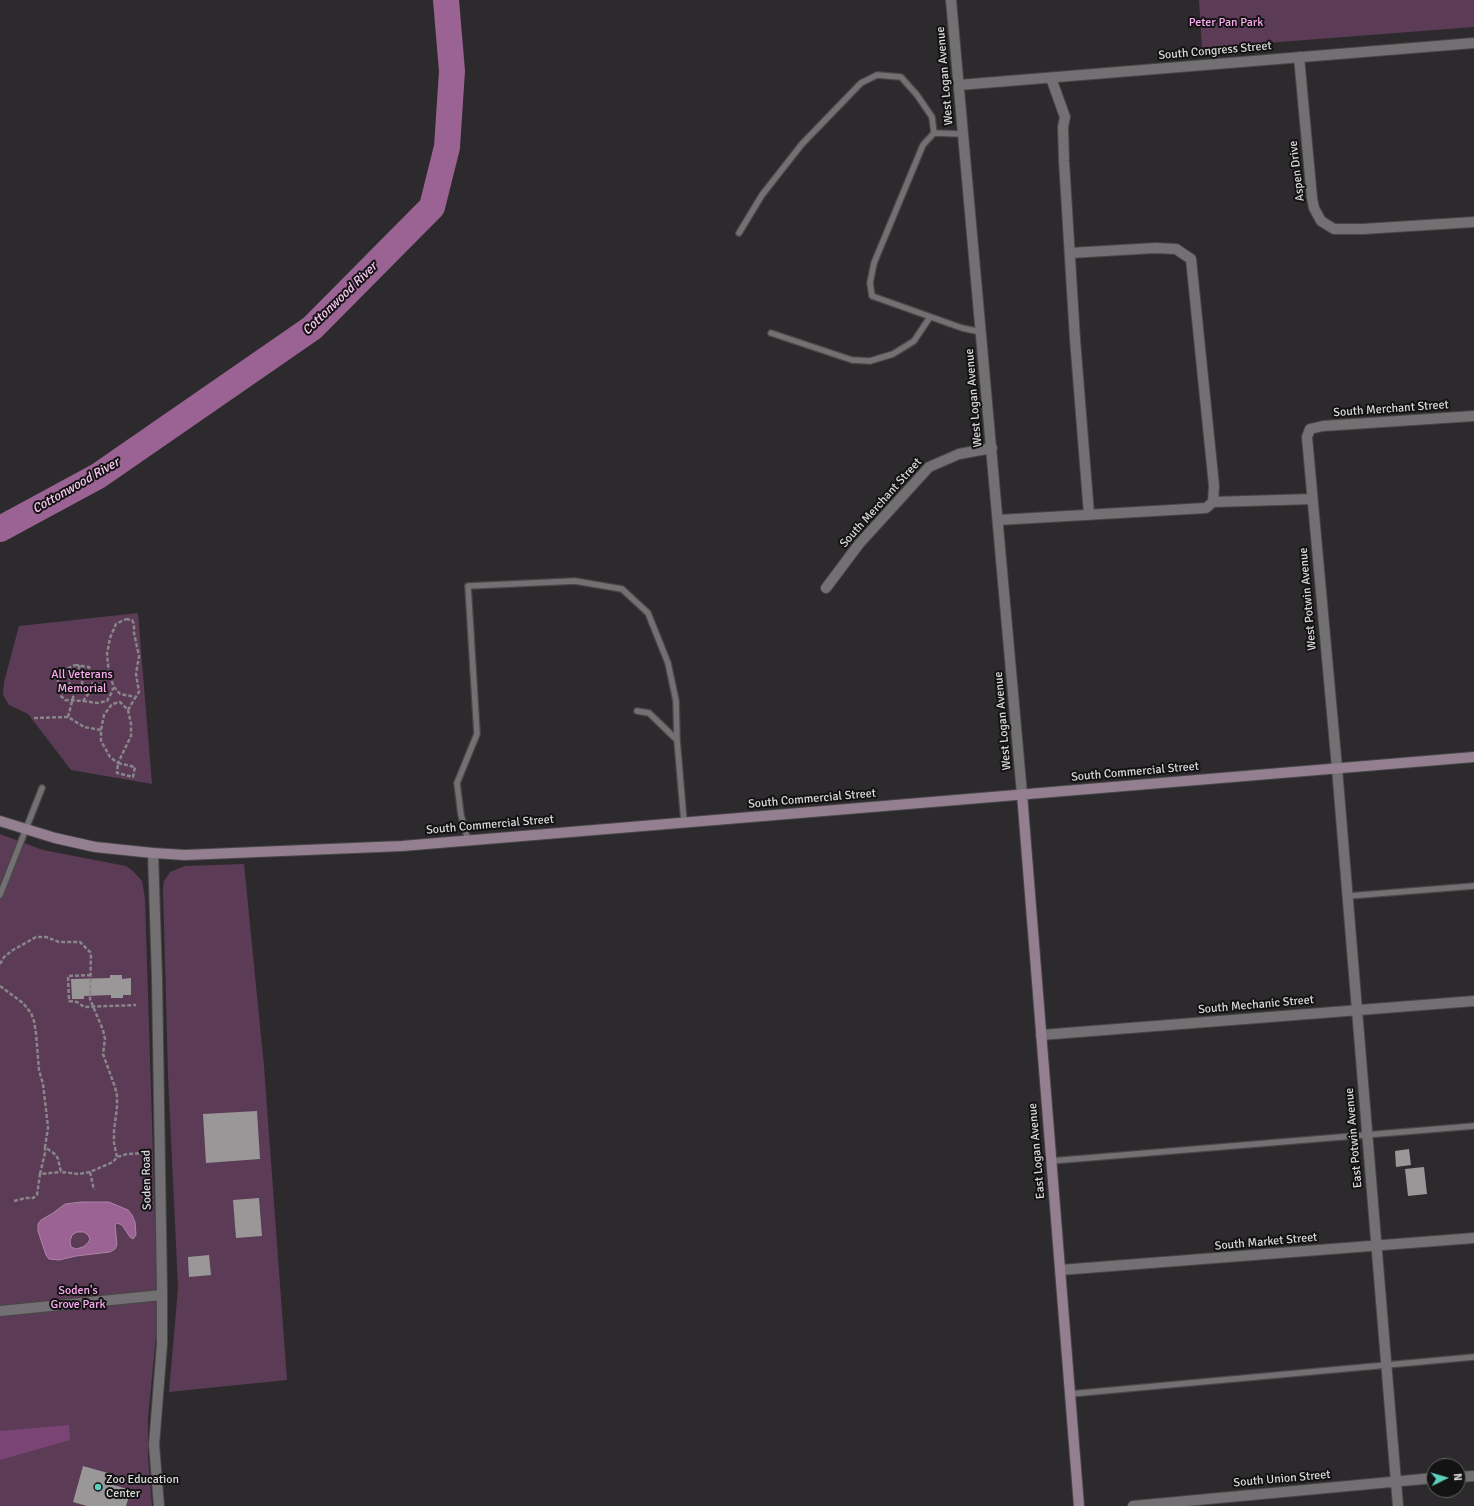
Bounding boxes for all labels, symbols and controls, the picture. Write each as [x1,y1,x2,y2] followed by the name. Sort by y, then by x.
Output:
[1189,16,1263,30] park label: Peter Pan Park
[934,26,956,126] street label: West Logan Avenue
[1158,39,1272,63] street label: South Congress Street
[1286,140,1308,202] street label: Aspen Drive
[299,259,381,339] water label: Cottonwood River
[963,348,985,448] street label: West Logan Avenue
[1333,398,1449,420] street label: South Merchant Street
[30,455,122,517] water label: Cottonwood River
[837,455,925,551] street label: South Merchant Street
[1296,547,1320,651] street label: West Potwin Avenue
[51,668,113,696] park label: All Veterans Memorial
[992,671,1014,771] street label: West Logan Avenue
[1071,759,1199,785] street label: South Commercial Street
[748,786,876,812] street label: South Commercial Street
[426,812,554,838] street label: South Commercial Street
[1198,993,1314,1017] street label: South Mechanic Street
[1342,1087,1366,1189] street label: East Potwin Avenue
[1026,1102,1048,1200] street label: East Logan Avenue
[139,1150,155,1210] street label: Soden Road
[1214,1230,1318,1254] street label: South Market Street
[50,1284,106,1312] park label: Soden's Grove Park
[1426,1458,1466,1498] north arrow
[1233,1468,1331,1490] street label: South Union Street
[106,1473,179,1501] place label: Zoo Education Center
[1451,1473,1464,1481] text: N
[93,1482,103,1492] marker: Zoo Education Center

